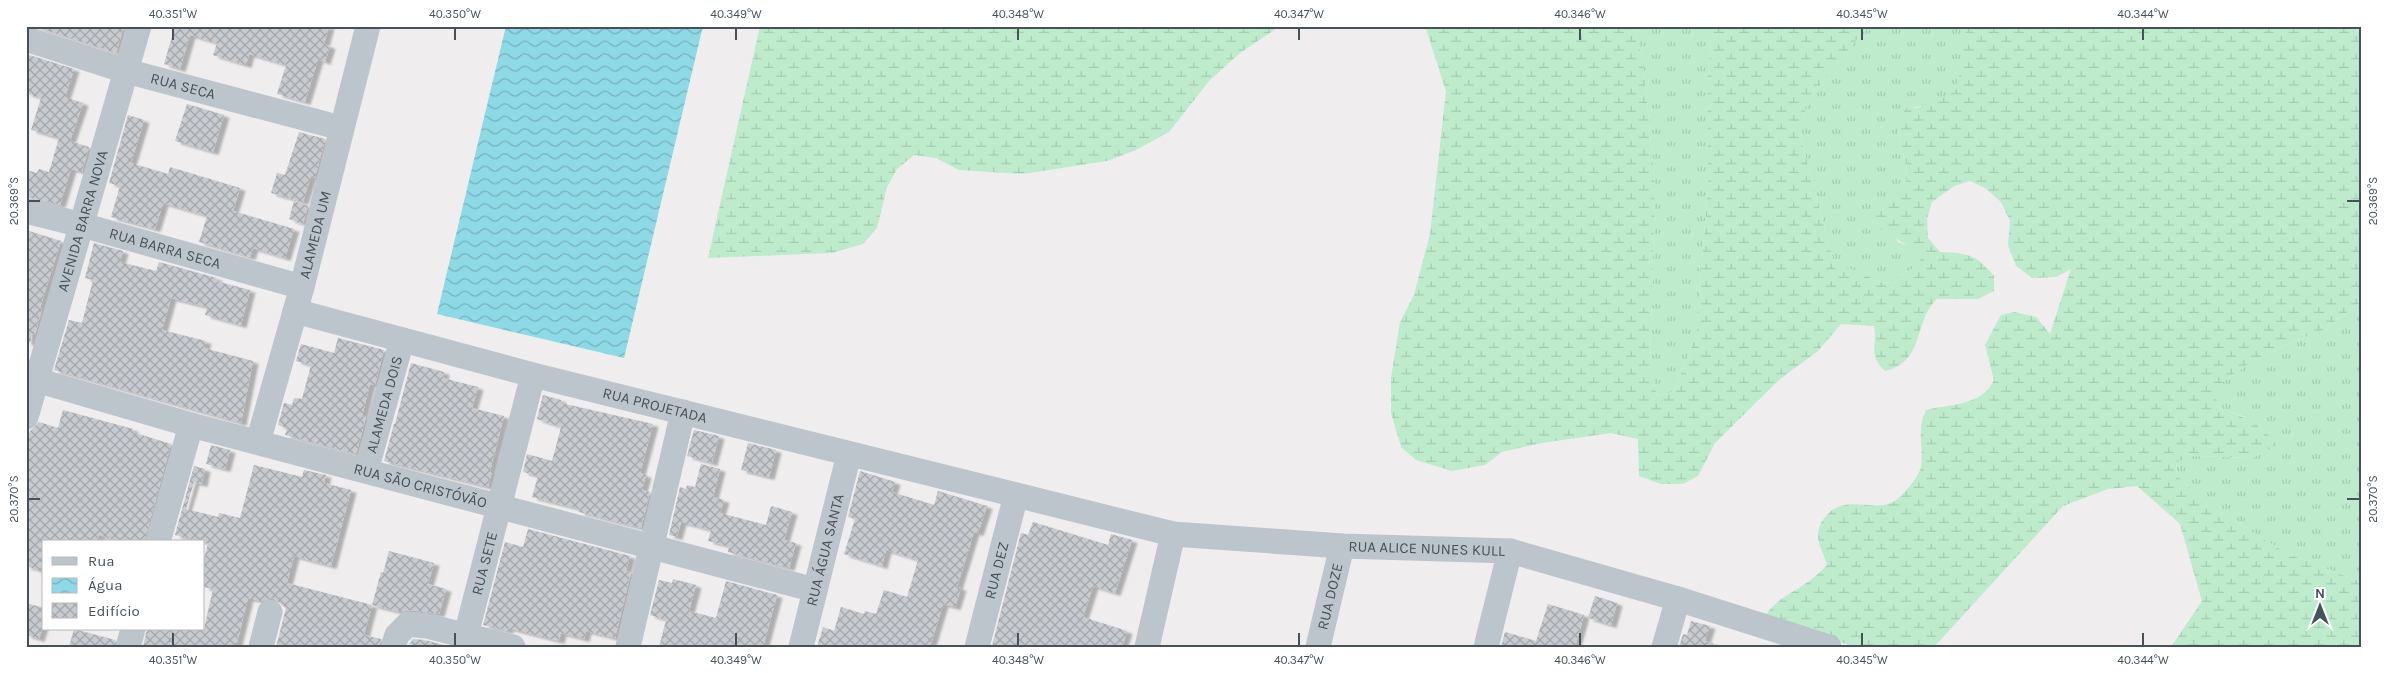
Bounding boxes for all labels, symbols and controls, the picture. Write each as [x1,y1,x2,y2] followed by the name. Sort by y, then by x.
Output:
[149,7,198,21] text: 40.351°W
[429,7,481,21] text: 40.350°W
[710,7,762,21] text: 40.349°W
[992,7,1044,21] text: 40.348°W
[1274,7,1324,21] text: 40.347°W
[1554,7,1606,21] text: 40.346°W
[1836,7,1888,21] text: 40.345°W
[2117,7,2169,21] text: 40.344°W
[149,69,218,103] street label: RUA SECA
[54,148,112,294] street label: AVENIDA BARRA NOVA
[7,177,21,225] text: 20.369°S
[2366,177,2380,225] text: 20.369°S
[295,189,335,281] street label: ALAMEDA UM
[107,224,223,273] street label: RUA BARRA SECA
[362,354,406,455] street label: ALAMEDA DOIS
[601,384,709,427] street label: RUA PROJETADA
[352,459,489,512] street label: RUA SÃO CRISTÓVÃO
[7,475,21,523] text: 20.370°S
[2366,475,2380,523] text: 20.370°S
[803,492,848,608] street label: RUA ÁGUA SANTA
[468,530,501,597] street label: RUA SETE
[1348,537,1505,560] street label: RUA ALICE NUNES KULL
[42,540,205,630] legend
[981,540,1013,601] street label: RUA DEZ
[88,552,115,570] text: Rua
[1313,561,1347,632] street label: RUA DOZE
[88,576,122,594] text: Água
[2294,580,2344,630] north arrow
[2315,585,2325,602] text: N
[88,602,140,620] text: Edifício
[149,653,198,667] text: 40.351°W
[429,653,481,667] text: 40.350°W
[710,653,762,667] text: 40.349°W
[992,653,1044,667] text: 40.348°W
[1274,653,1324,667] text: 40.347°W
[1554,653,1606,667] text: 40.346°W
[1836,653,1888,667] text: 40.345°W
[2117,653,2169,667] text: 40.344°W

